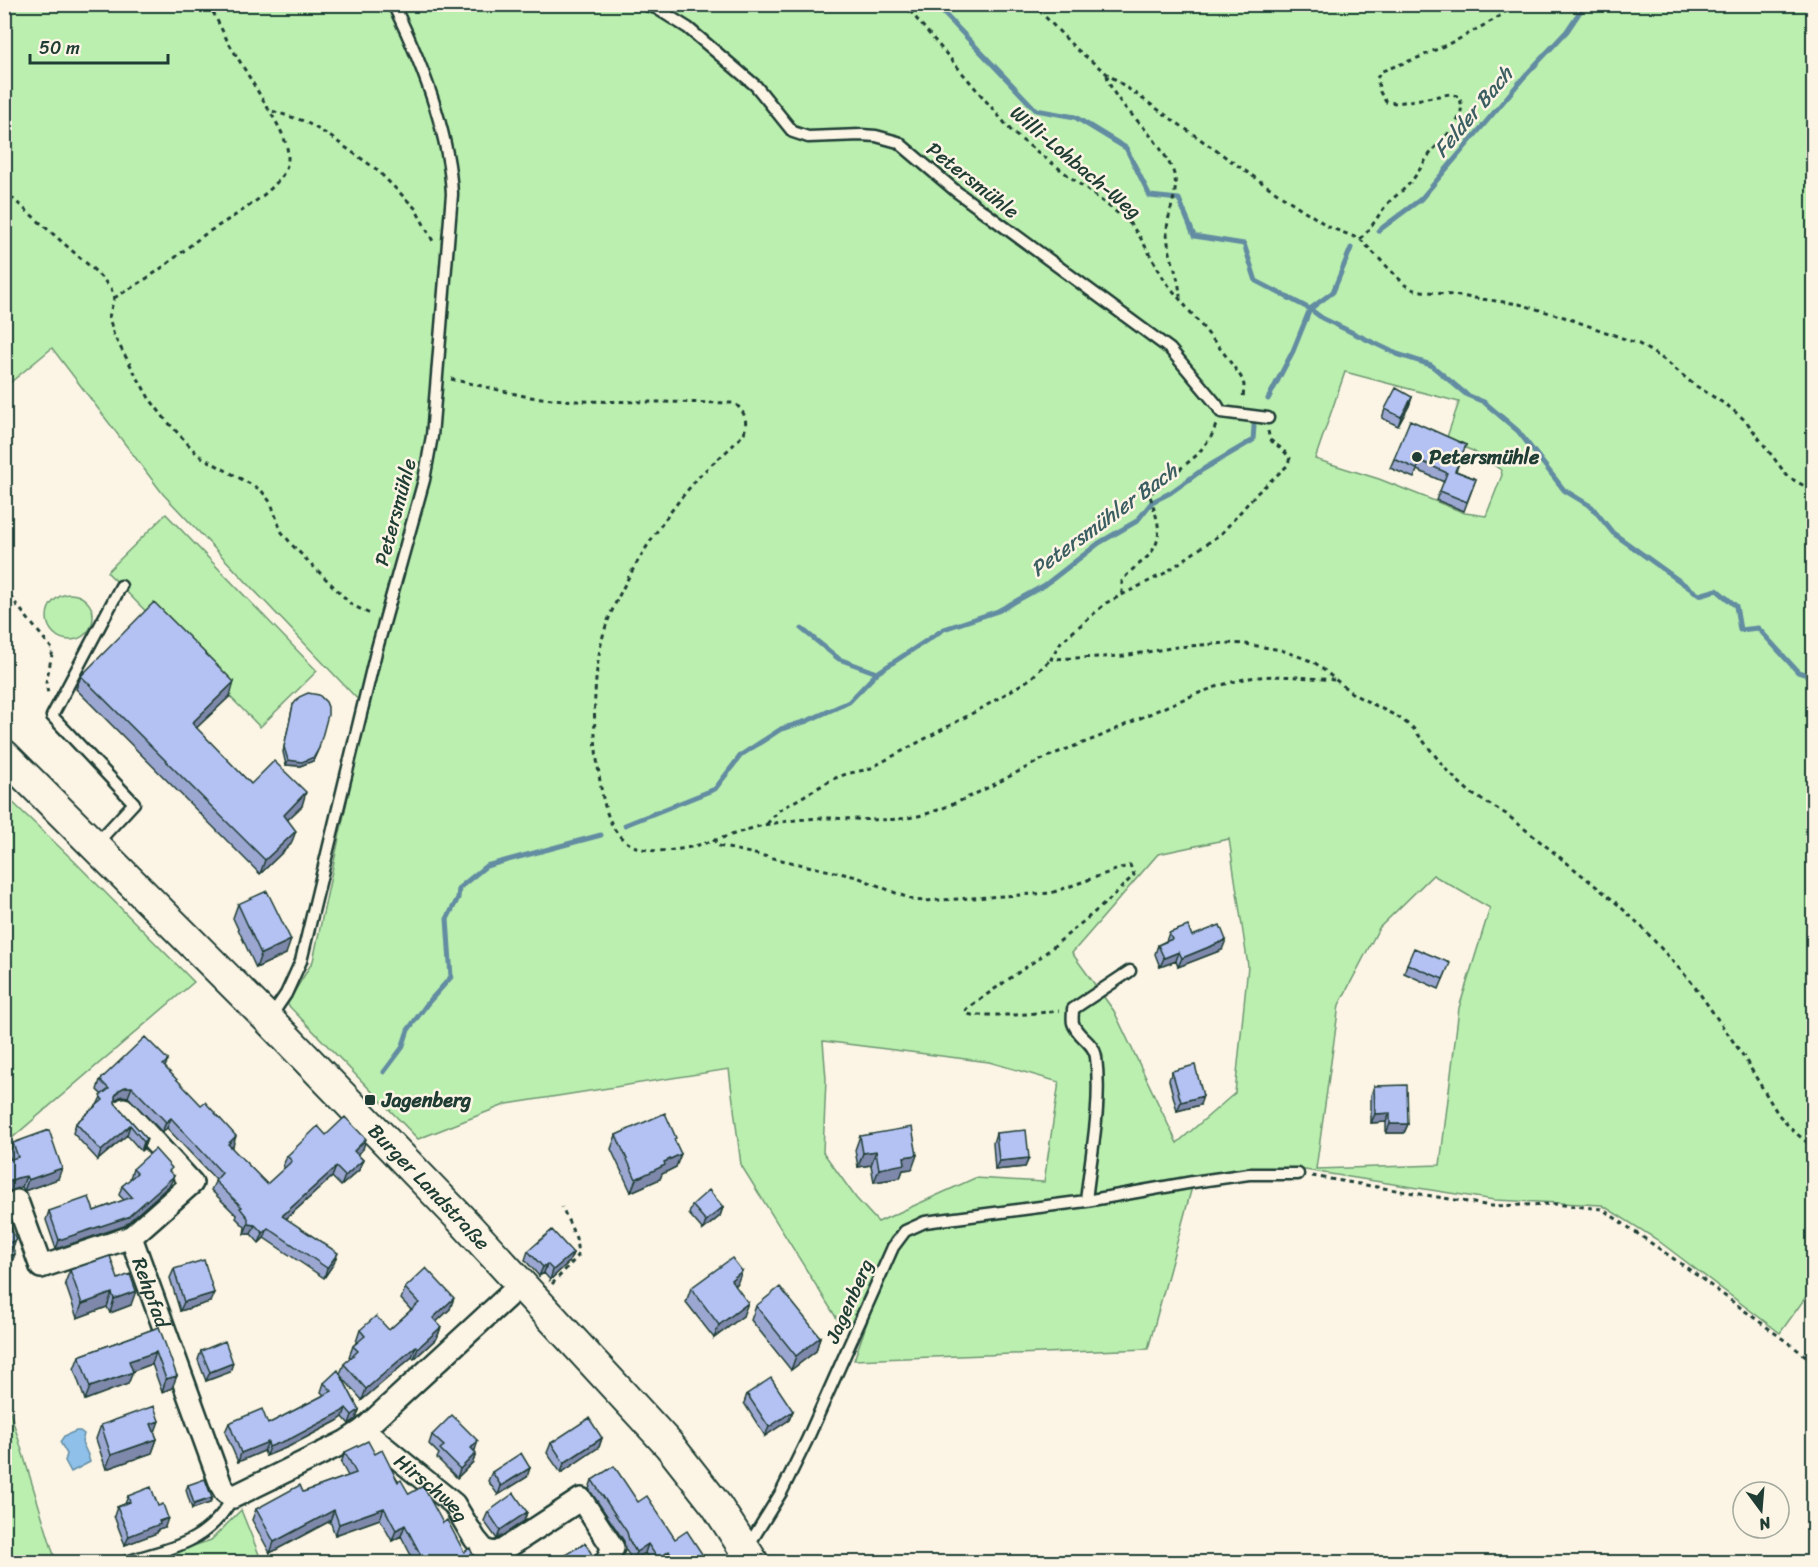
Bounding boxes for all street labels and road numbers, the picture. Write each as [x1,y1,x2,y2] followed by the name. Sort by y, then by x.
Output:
[1002,96,1149,228] street label: Willi-Lohbach-Weg
[918,133,1027,228] street label: Petersmühle
[364,454,427,570] street label: Petersmühle
[359,1115,499,1259] street label: Burger Landstraße
[122,1252,180,1334] street label: Rehpfad
[815,1253,884,1350] street label: Jagenberg
[386,1445,478,1529] street label: Hirschweg

